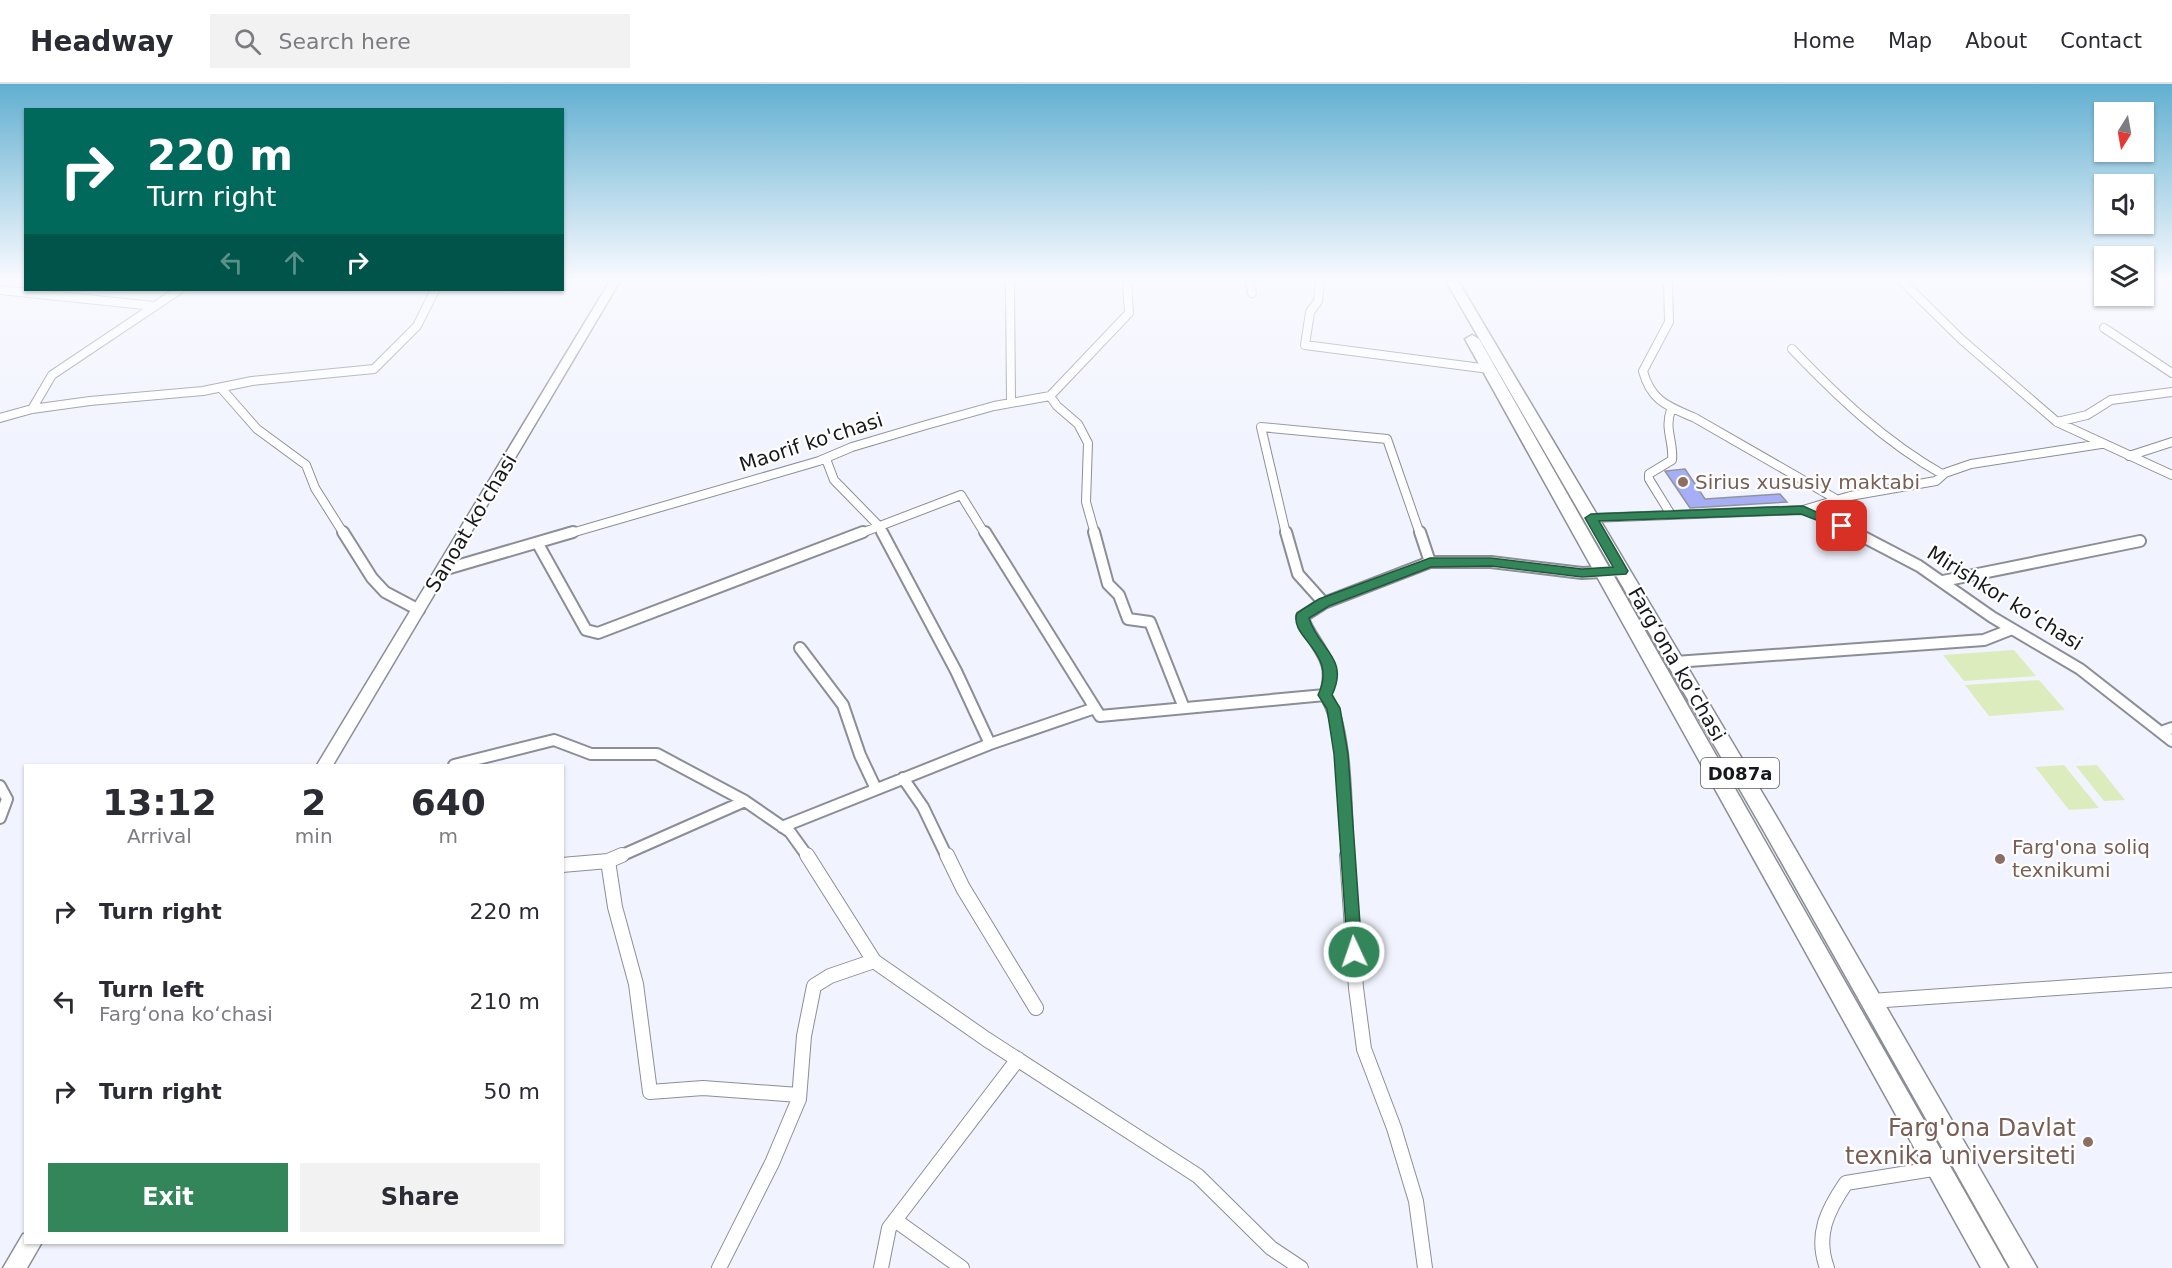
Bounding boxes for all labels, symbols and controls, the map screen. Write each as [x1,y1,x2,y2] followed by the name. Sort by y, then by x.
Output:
[210,14,630,68] search box
[30,25,174,58] text: Headway
[231,25,264,58] icon: search
[279,29,411,54] text: Search here
[1793,29,1855,53] text: Home
[1888,29,1932,53] text: Map
[1965,29,2027,53] text: About
[2060,29,2142,53] text: Contact
[2094,102,2154,162] north arrow
[2094,102,2154,306] map controls
[147,131,293,180] text: 220 m
[48,132,126,210] icon: right
[2094,174,2154,234] button: sound
[147,181,276,212] text: Turn right
[215,246,248,279] icon: left
[278,246,311,279] icon: ahead
[341,246,374,279] icon: right
[2094,246,2154,306] button: layers
[736,407,886,477] street label: Maorif ko'chasi
[420,450,522,596] street label: Sanoat ko'chasi
[1695,470,1920,494] place label: Sirius xususiy maktabi
[1676,475,1690,489] marker: Sirius xususiy maktabi
[1816,500,1867,551] pin
[1825,509,1858,542] icon: arrive
[1923,540,2087,656] street label: Mirishkor koʻchasi
[1623,583,1731,745] street label: Fargʻona koʻchasi
[1701,758,1779,788] road number: D087a
[102,782,217,823] text: 13:12
[301,782,326,823] text: 2
[411,782,486,823] text: 640
[127,824,192,848] text: Arrival
[295,824,333,848] text: min
[439,824,458,848] text: m
[2012,835,2150,882] place label: Farg'ona soliq texnikumi
[1993,852,2007,866] marker: Farg'ona soliq texnikumi
[48,895,81,928] icon: right
[99,899,222,924] text: Turn right
[470,899,540,924] text: 220 m
[1322,920,1386,984] position arrow
[99,977,204,1002] text: Turn left
[48,985,81,1018] icon: left
[470,989,540,1014] text: 210 m
[99,1002,273,1026] text: Fargʻona koʻchasi
[48,1075,81,1108] icon: right
[99,1079,222,1104] text: Turn right
[484,1079,540,1104] text: 50 m
[1845,1114,2076,1170] place label: Farg'ona Davlat texnika universiteti
[2081,1135,2095,1149] marker: Farg'ona Davlat texnika universiteti
[48,1163,288,1232] button: Exit
[300,1163,540,1232] button: Share

